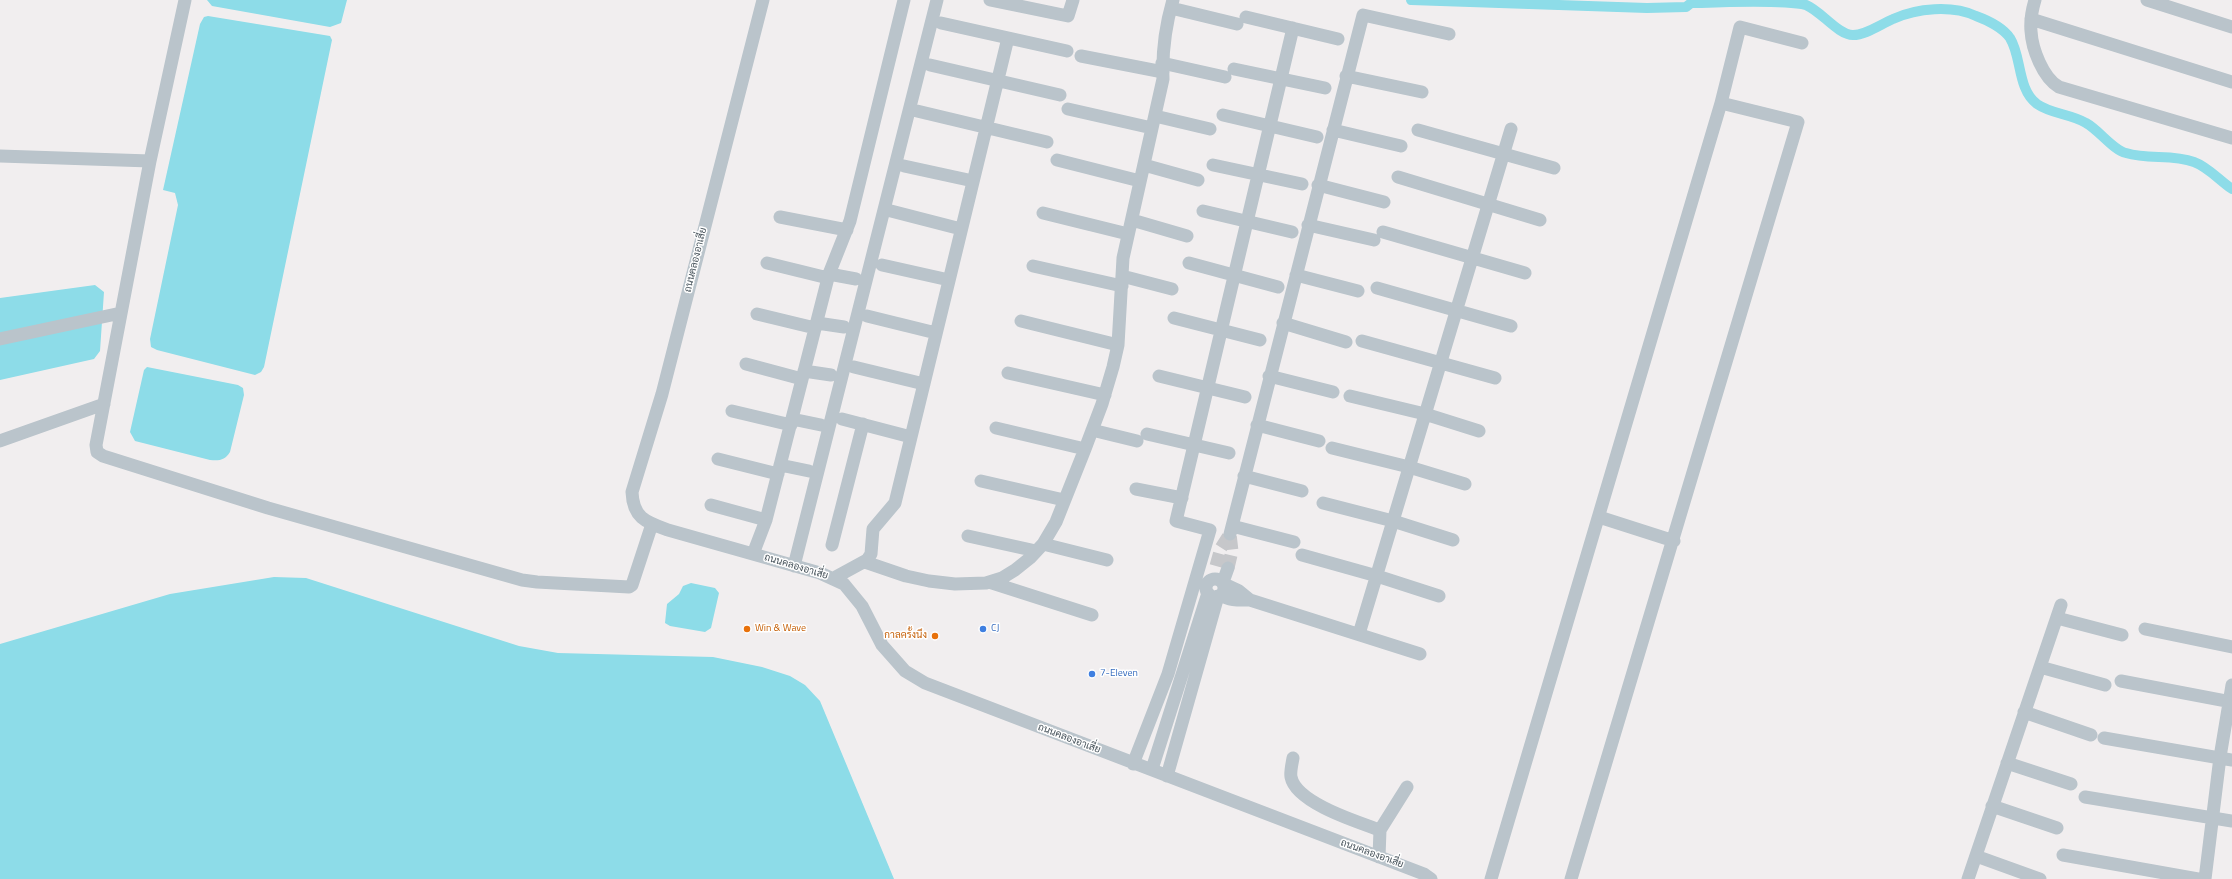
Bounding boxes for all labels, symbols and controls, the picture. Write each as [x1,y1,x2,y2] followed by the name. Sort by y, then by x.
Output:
[682,226,710,294] street label: ถนนคลองอาเสี่ย
[763,552,829,582] street label: ถนนคลองอาเสี่ย
[755,623,806,635] place label: Win & Wave
[991,623,999,635] place label: CJ
[742,624,752,634] marker: Win & Wave
[978,624,988,634] marker: CJ
[884,630,927,642] place label: กาลครั้งนึง
[930,631,940,641] marker: กาลครั้งนึง
[1100,668,1138,680] place label: 7-Eleven
[1087,669,1097,679] marker: 7-Eleven
[1036,722,1102,756] street label: ถนนคลองอาเสี่ย
[1339,837,1405,871] street label: ถนนคลองอาเสี่ย

